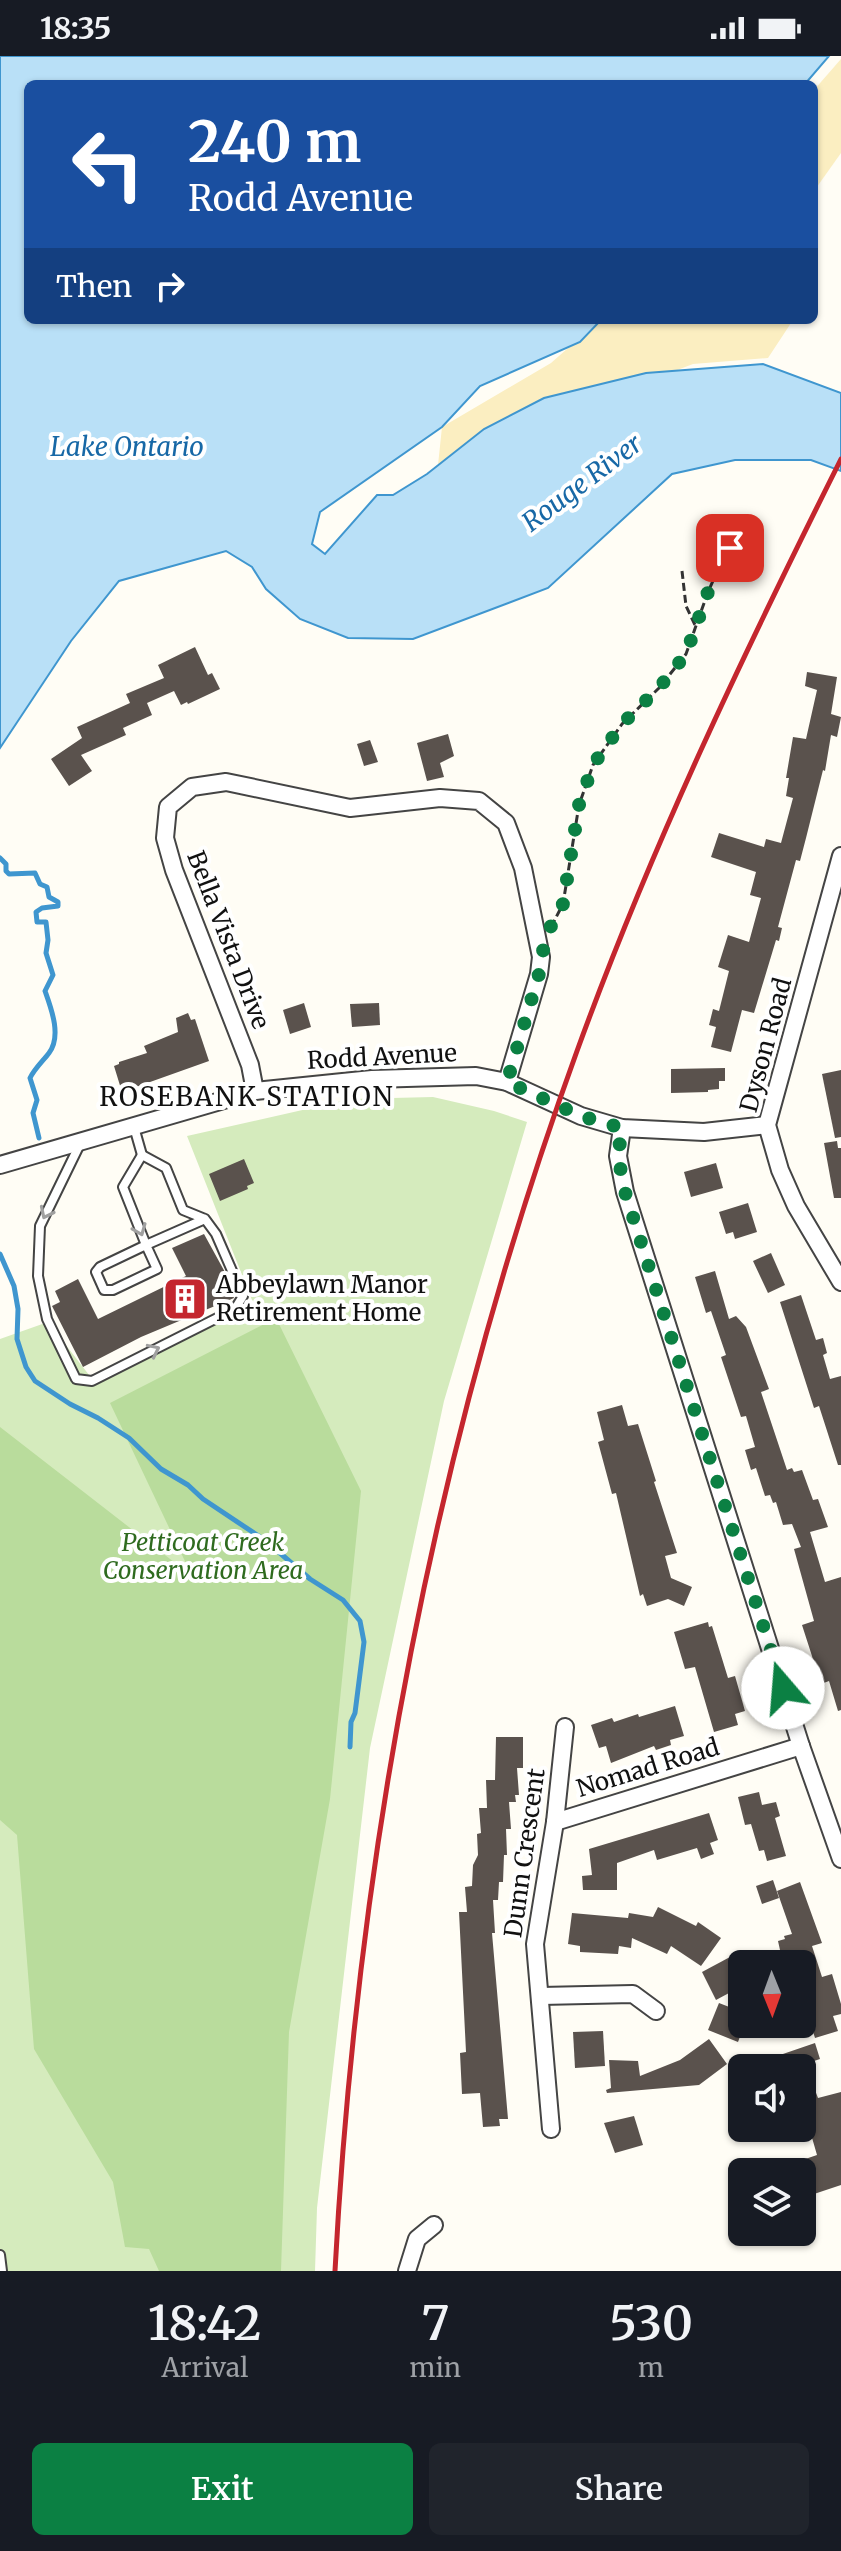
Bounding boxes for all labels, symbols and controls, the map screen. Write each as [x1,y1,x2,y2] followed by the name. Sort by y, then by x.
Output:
[40,9,111,47] text: 18:35
[188,107,361,177] text: 240 m
[56,112,160,216] icon: left
[188,176,413,221] text: Rodd Avenue
[148,264,192,308] icon: right
[56,267,132,305] text: Then
[515,427,648,538] water label: Rouge River
[50,430,204,463] water label: Lake Ontario
[696,514,764,582] pin
[708,526,752,570] icon: arrive
[180,846,277,1033] street label: Bella Vista Drive
[733,974,798,1115] street label: Dyson Road
[306,1037,458,1076] street label: Rodd Avenue
[99,1080,395,1113] district label: ROSEBANK STATION
[40,1205,56,1220] one-way arrow
[130,1222,147,1236] one-way arrow
[215,1269,428,1328] place label: Abbeylawn Manor Retirement Home
[161,1275,209,1323] building icon: Abbeylawn Manor Retirement Home
[145,1344,160,1360] one-way arrow
[103,1527,303,1586] park label: Petticoat Creek Conservation Area
[741,1646,825,1730] position arrow
[573,1731,723,1804] street label: Nomad Road
[497,1766,552,1939] street label: Dunn Crescent
[728,1950,816,2038] north arrow
[728,1950,816,2246] map controls
[728,2054,816,2142] button: sound
[728,2158,816,2246] button: layers
[148,2293,262,2353] text: 18:42
[421,2293,449,2353] text: 7
[609,2293,693,2353] text: 530
[161,2351,248,2384] text: Arrival
[410,2351,461,2384] text: min
[638,2351,664,2384] text: m
[32,2443,413,2535] button: Exit
[429,2443,809,2535] button: Share

